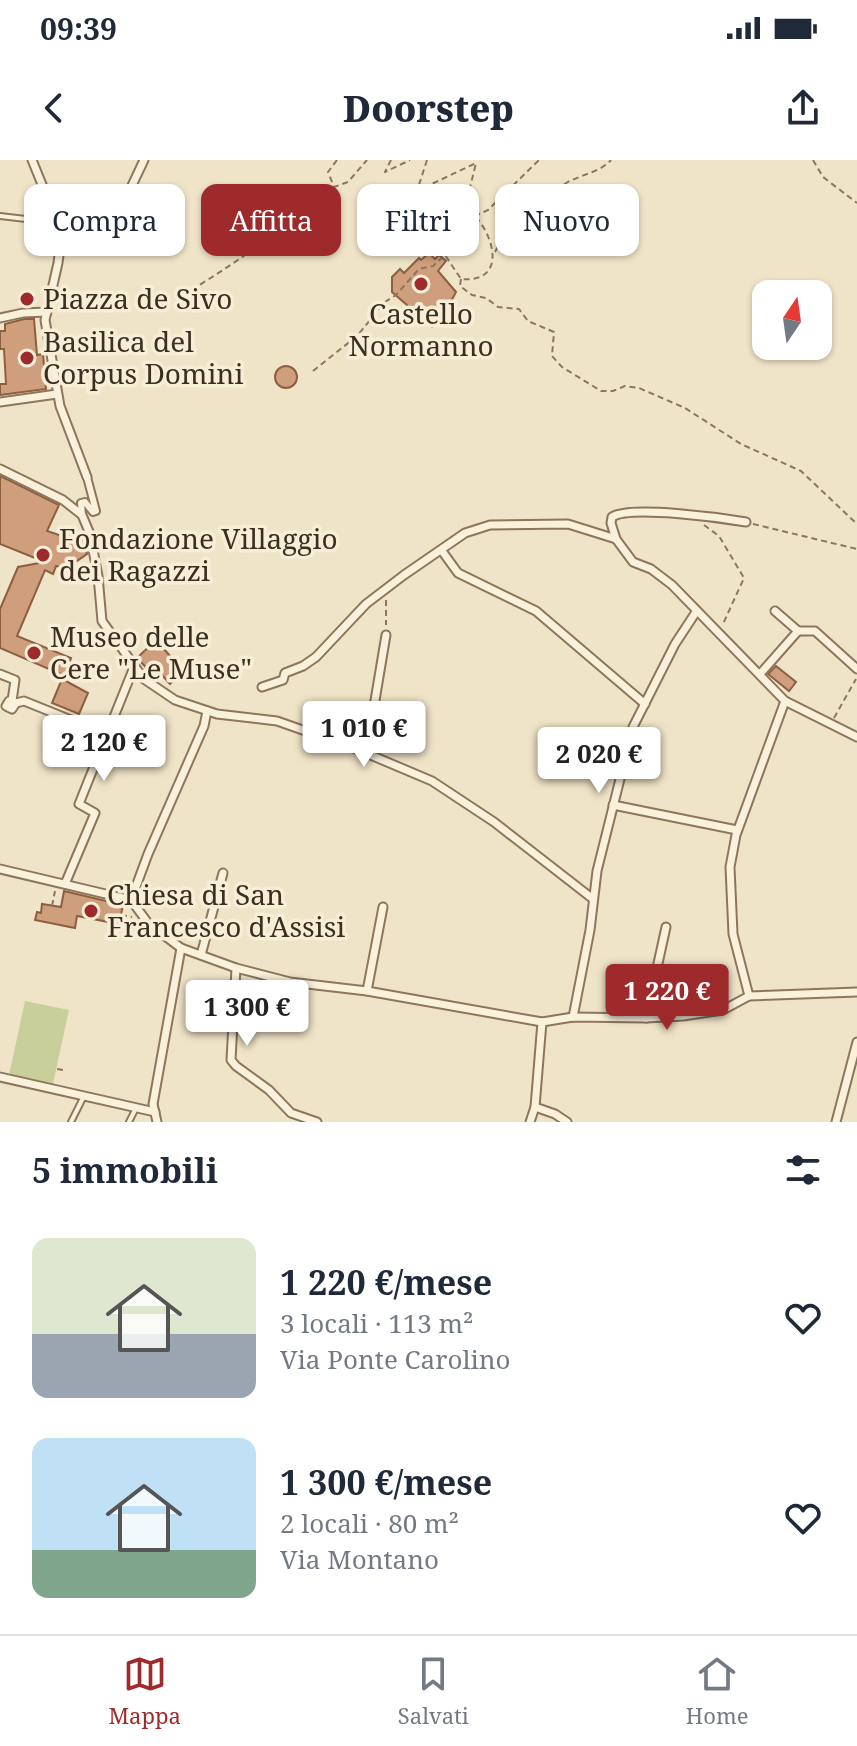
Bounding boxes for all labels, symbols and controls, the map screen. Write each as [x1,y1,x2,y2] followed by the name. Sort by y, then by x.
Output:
[40,8,117,49] text: 09:39
[343,84,514,133] text: Doorstep
[32,86,76,130] icon: back
[781,86,825,130] icon: share
[24,184,185,256] chip: Compra
[201,184,341,256] chip: Affitta
[357,184,479,256] chip: Filtri
[495,184,639,256] chip: Nuovo
[412,275,430,293] marker: Castello Normanno
[43,279,232,317] place label: Piazza de Sivo
[752,280,832,360] north arrow
[752,280,832,360] map controls
[18,290,36,308] marker: Piazza de Sivo
[348,294,494,364] place label: Castello Normanno
[43,322,243,392] place label: Basilica del Corpus Domini
[18,349,36,367] marker: Basilica del Corpus Domini
[59,519,338,589] place label: Fondazione Villaggio dei Ragazzi
[34,546,52,564] marker: Fondazione Villaggio dei Ragazzi
[50,617,252,687] place label: Museo delle Cere "Le Muse"
[25,644,43,662] marker: Museo delle Cere "Le Muse"
[290,701,438,769] pin: 1 010 €
[321,709,407,745] text: 1 010 €
[30,715,178,783] pin: 2 120 €
[61,723,147,759] text: 2 120 €
[525,727,673,795] pin: 2 020 €
[556,735,642,771] text: 2 020 €
[107,875,345,945] place label: Chiesa di San Francesco d'Assisi
[82,902,100,920] marker: Chiesa di San Francesco d'Assisi
[593,964,741,1032] pin: 1 220 €
[624,972,710,1008] text: 1 220 €
[173,980,321,1048] pin: 1 300 €
[204,988,290,1024] text: 1 300 €
[32,1147,218,1193] text: 5 immobili
[781,1148,825,1192] icon: filters
[280,1259,492,1305] text: 1 220 €/mese
[96,1270,192,1366] icon: home
[781,1296,825,1340] icon: heart
[280,1305,474,1341] text: 3 locali · 113 m²
[280,1341,511,1377] text: Via Ponte Carolino
[280,1459,492,1505] text: 1 300 €/mese
[96,1470,192,1566] icon: home
[781,1496,825,1540] icon: heart
[280,1505,459,1541] text: 2 locali · 80 m²
[280,1541,439,1577] text: Via Montano
[108,1652,181,1730] tab: Mappa
[398,1652,469,1730] tab: Salvati
[686,1652,749,1730] tab: Home

